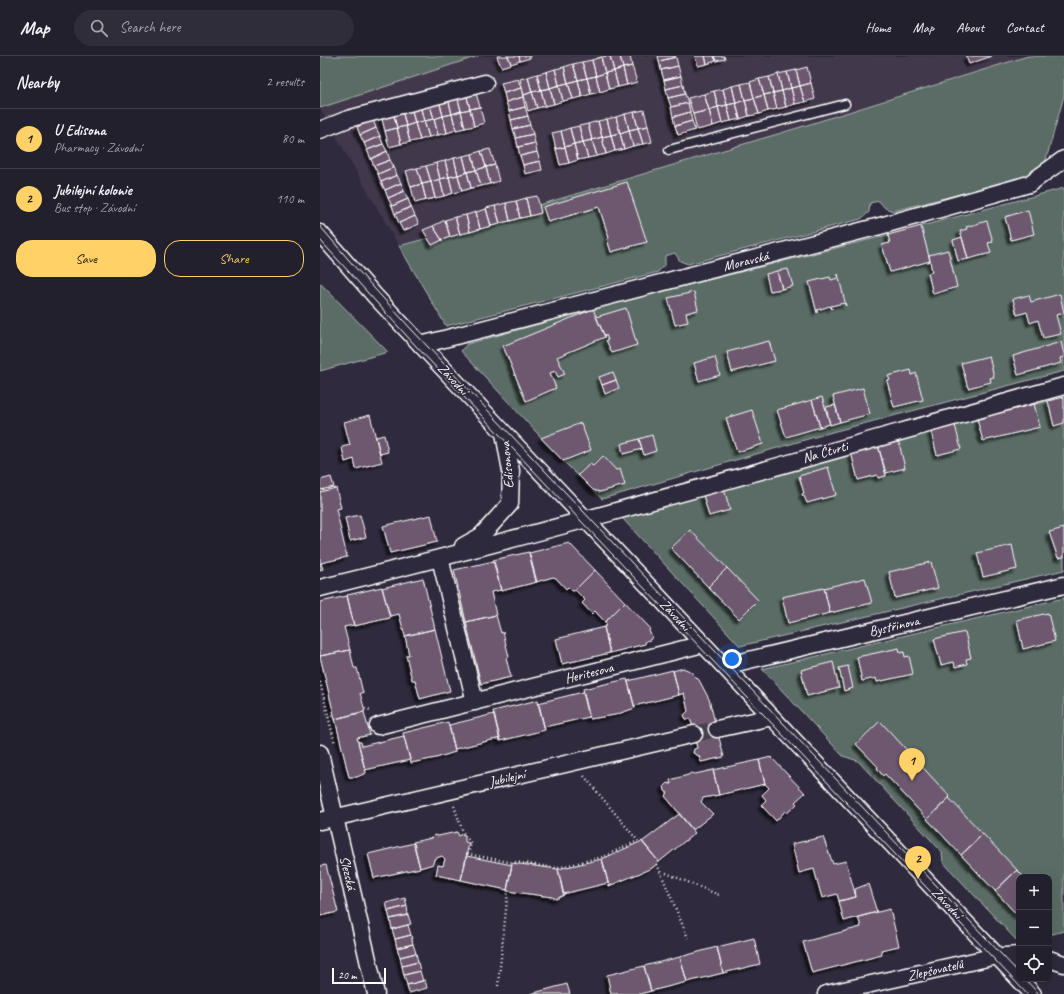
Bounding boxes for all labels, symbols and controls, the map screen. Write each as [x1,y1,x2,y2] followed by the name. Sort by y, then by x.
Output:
[74,10,354,46] search box
[20,16,50,40] text: Map
[88,17,110,39] icon: search
[120,18,181,37] text: Search here
[865,19,891,36] text: Home
[913,19,934,36] text: Map
[956,19,984,36] text: About
[1006,19,1044,36] text: Contact
[16,72,59,93] text: Nearby
[266,74,304,90] text: 2 results
[54,121,106,140] text: U Edisona
[26,131,32,147] text: 1
[282,131,304,147] text: 80 m
[54,140,142,156] text: Pharmacy · Závodní
[54,181,132,200] text: Jubilejní kolonie
[26,191,32,207] text: 2
[276,191,304,207] text: 110 m
[54,200,135,216] text: Bus stop · Závodní
[16,240,156,277] button: Save
[164,240,304,277] button: Share
[721,247,772,275] street label: Moravská
[434,360,474,401] street label: Závodní
[800,437,852,467] street label: Na Čtvrti
[496,440,518,489] street label: Edisonova
[656,596,696,637] street label: Závodní
[867,612,922,640] street label: Bystřinova
[722,649,742,669] your location
[563,658,616,687] street label: Heritesova
[899,748,925,781] pin: 1
[486,765,530,791] street label: Jubilejní
[905,846,931,879] pin: 2
[336,854,361,894] street label: Slezská
[1016,874,1052,982] map controls
[1016,874,1052,910] button: +
[928,884,968,925] street label: Závodní
[1016,910,1052,946] button: −
[1016,946,1052,982] button: locate
[906,955,965,985] street label: Zlepšovatelů
[332,966,386,985] scale bar
[338,968,357,982] text: 20 m

